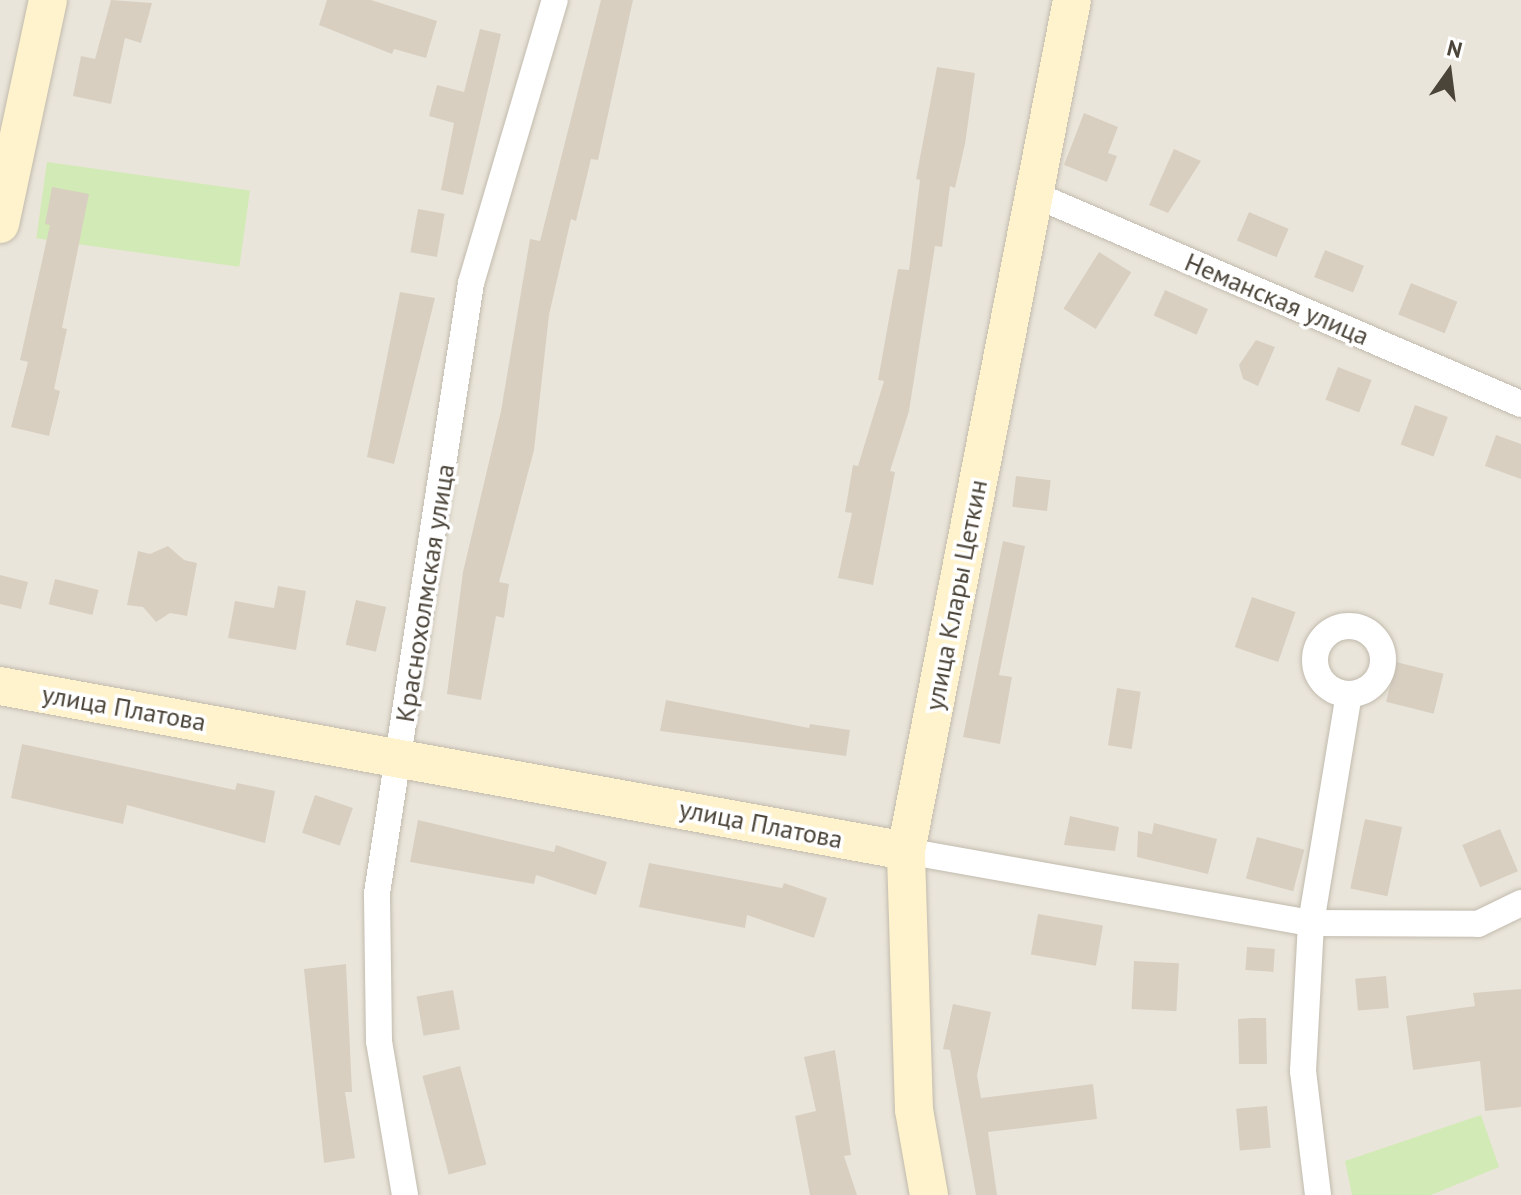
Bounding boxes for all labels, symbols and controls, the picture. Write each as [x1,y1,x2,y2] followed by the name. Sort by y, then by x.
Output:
[1409,32,1489,112] north arrow
[1444,33,1465,64] text: N
[1180,246,1374,352] street label: Неманская улица
[389,462,461,724] street label: Краснохолмская улица
[918,477,994,713] street label: улица Клары Цеткин
[40,678,208,738] street label: улица Платова
[677,793,845,855] street label: улица Платова

